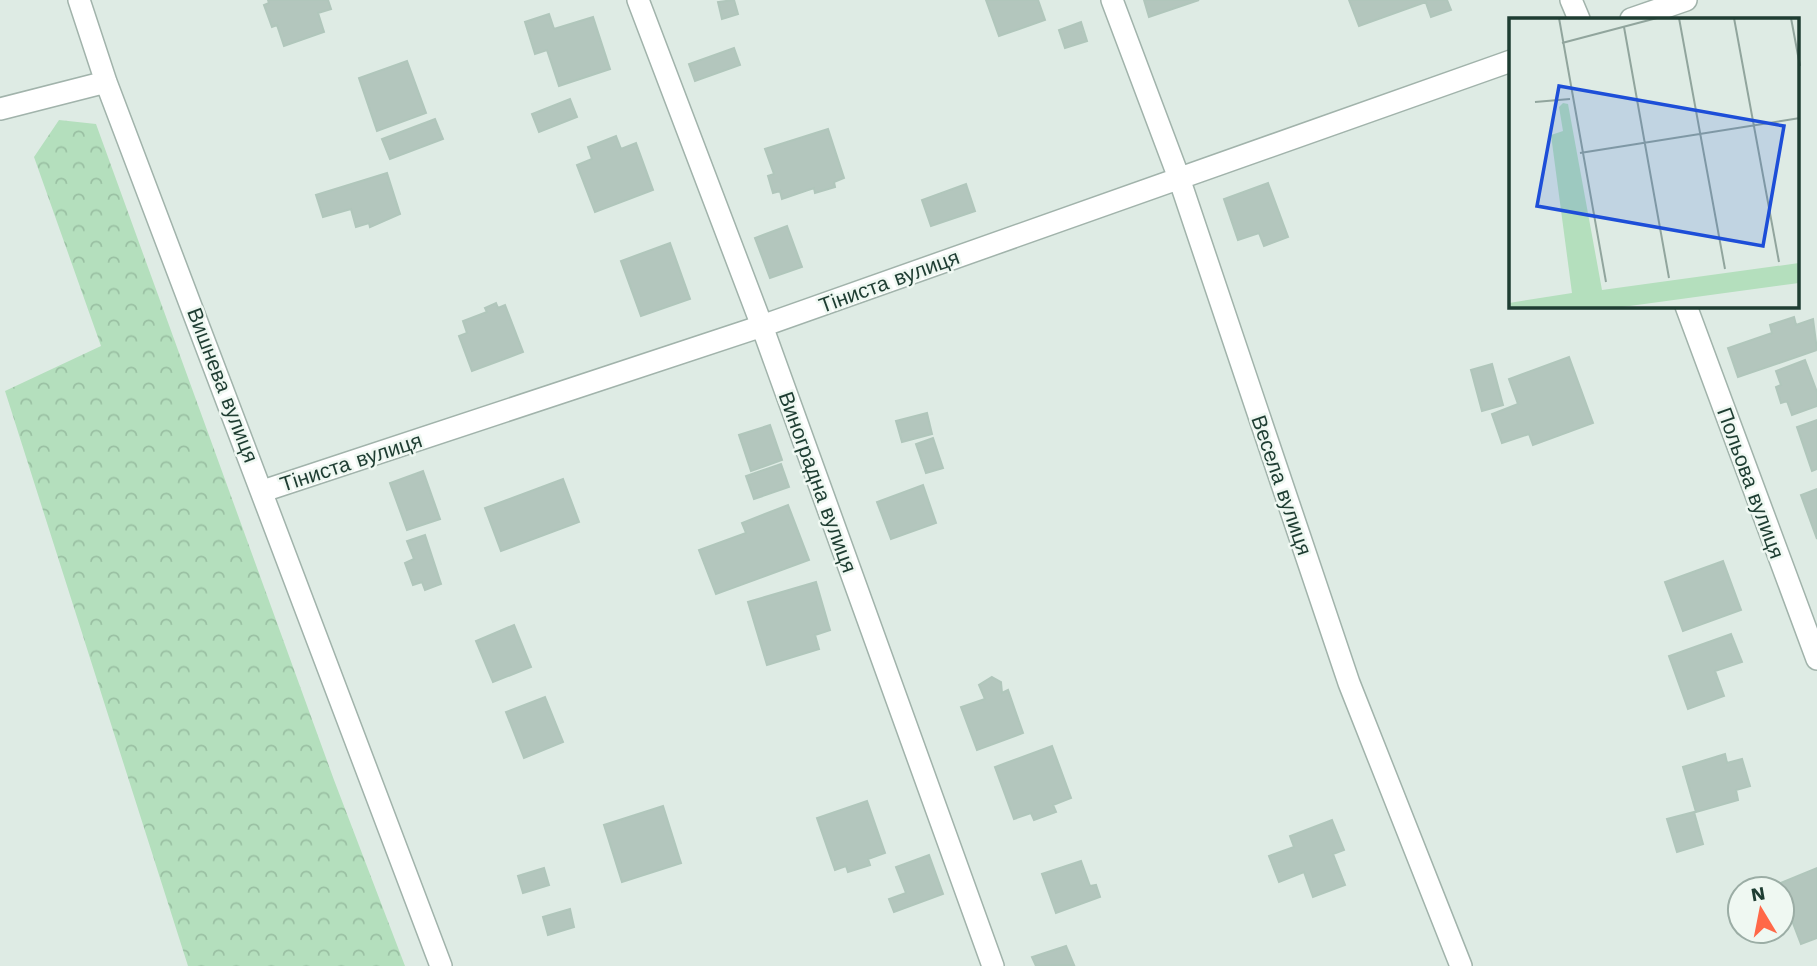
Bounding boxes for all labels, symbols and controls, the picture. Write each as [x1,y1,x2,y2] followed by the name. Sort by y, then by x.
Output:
[1509,18,1800,308] inset map
[815,244,963,318] street label: Тіниста вулиця
[182,304,264,466] street label: Вишнева вулиця
[774,388,862,576] street label: Виноградна вулиця
[1712,404,1790,562] street label: Польова вулиця
[1246,412,1318,558] street label: Весела вулиця
[277,427,425,497] street label: Тіниста вулиця
[1726,875,1796,945] north arrow
[1749,881,1767,906] text: N

